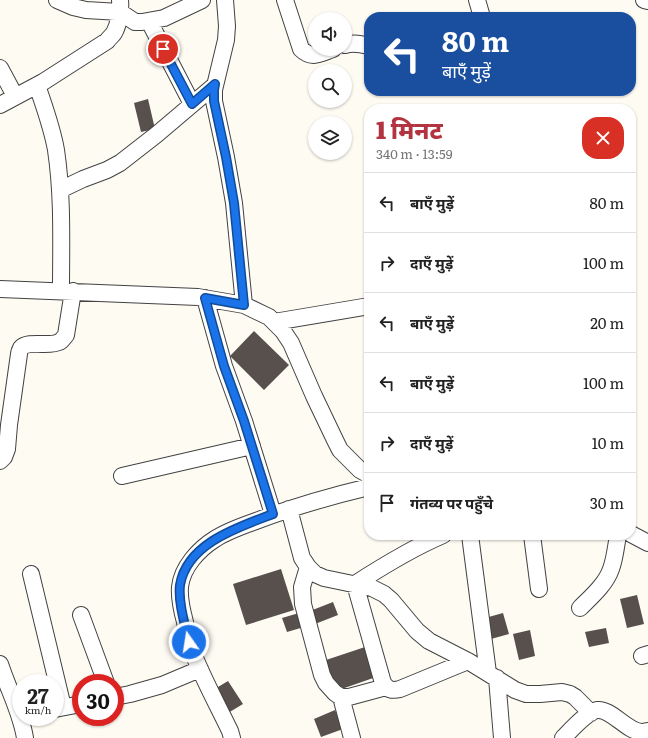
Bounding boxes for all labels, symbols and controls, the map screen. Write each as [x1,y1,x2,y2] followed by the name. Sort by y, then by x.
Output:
[308,12,352,160] map controls
[308,12,352,56] button: sound
[442,19,509,61] text: 80 m
[376,28,428,80] icon: left
[146,32,180,66] pin
[152,38,174,60] icon: arrive
[442,57,491,84] text: बाएँ मुड़ें
[308,64,352,108] button: search
[376,111,443,146] text: 1 मिनट
[308,116,352,160] button: layers
[582,117,624,159] button: close
[376,144,452,163] text: 340 m · 13:59
[410,191,454,214] text: बाएँ मुड़ें
[590,191,624,214] text: 80 m
[376,192,398,214] icon: left
[410,251,453,274] text: दाएँ मुड़ें
[583,251,624,274] text: 100 m
[376,252,398,274] icon: right
[410,311,454,334] text: बाएँ मुड़ें
[590,311,624,334] text: 20 m
[376,312,398,334] icon: left
[410,371,454,394] text: बाएँ मुड़ें
[583,371,624,394] text: 100 m
[376,372,398,394] icon: left
[410,431,453,454] text: दाएँ मुड़ें
[592,431,624,454] text: 10 m
[376,432,398,454] icon: right
[410,491,493,514] text: गंतव्य पर पहुँचे
[590,491,624,514] text: 30 m
[376,492,398,514] icon: arrive
[168,621,210,663] position arrow
[72,674,124,726] speed limit sign: 30
[27,680,49,710] text: 27
[25,702,51,717] text: km/h

